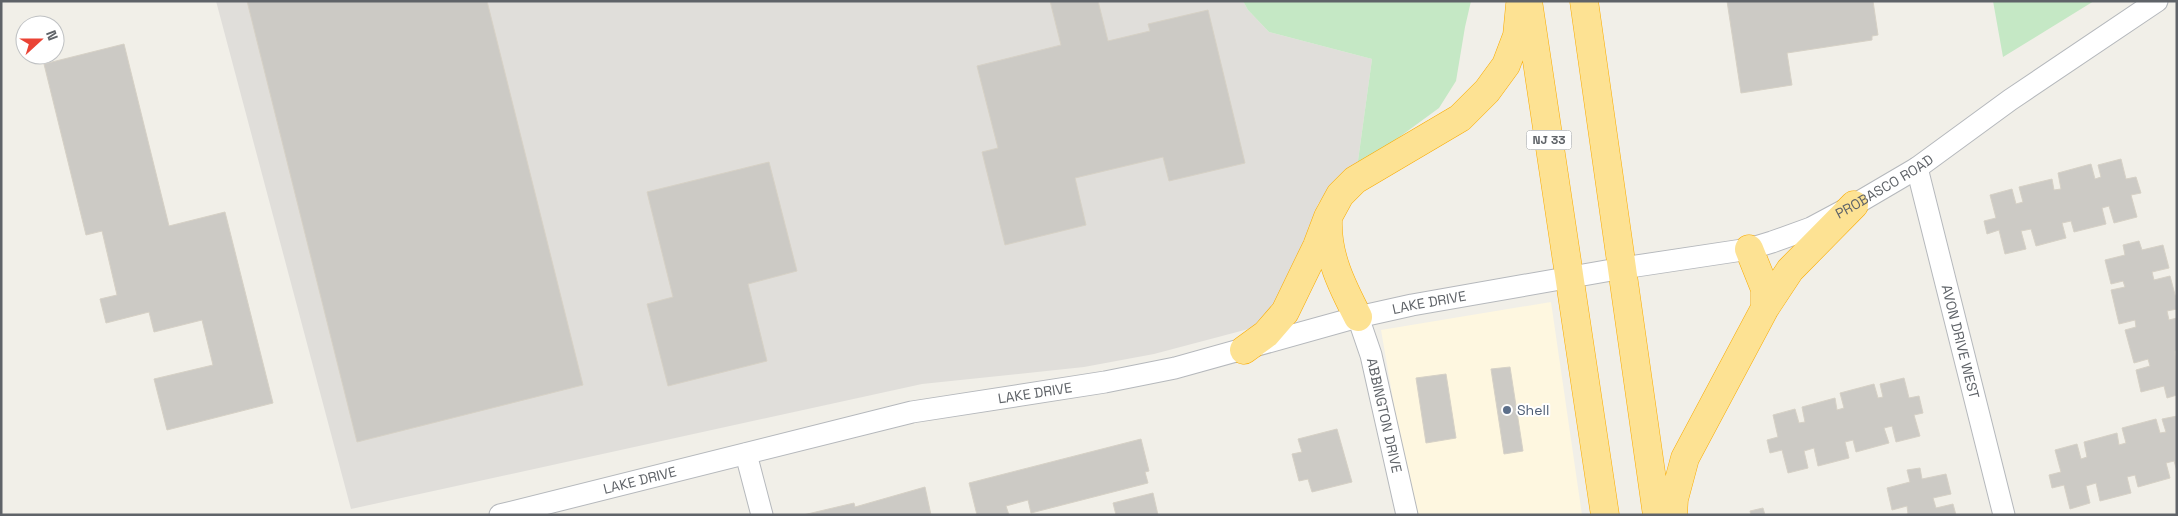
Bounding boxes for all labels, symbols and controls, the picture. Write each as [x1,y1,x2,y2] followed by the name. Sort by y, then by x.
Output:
[15,15,65,65] north arrow
[42,28,62,43] text: N
[1526,130,1572,150] road number: NJ 33
[1832,150,1937,222] street label: PROBASCO ROAD
[1938,283,1983,401] street label: AVON DRIVE WEST
[1391,287,1467,318] street label: LAKE DRIVE
[1363,356,1406,475] street label: ABBINGTON DRIVE
[997,378,1073,408] street label: LAKE DRIVE
[1517,401,1549,419] place label: Shell
[1501,404,1513,416] marker: Shell
[601,462,678,498] street label: LAKE DRIVE

